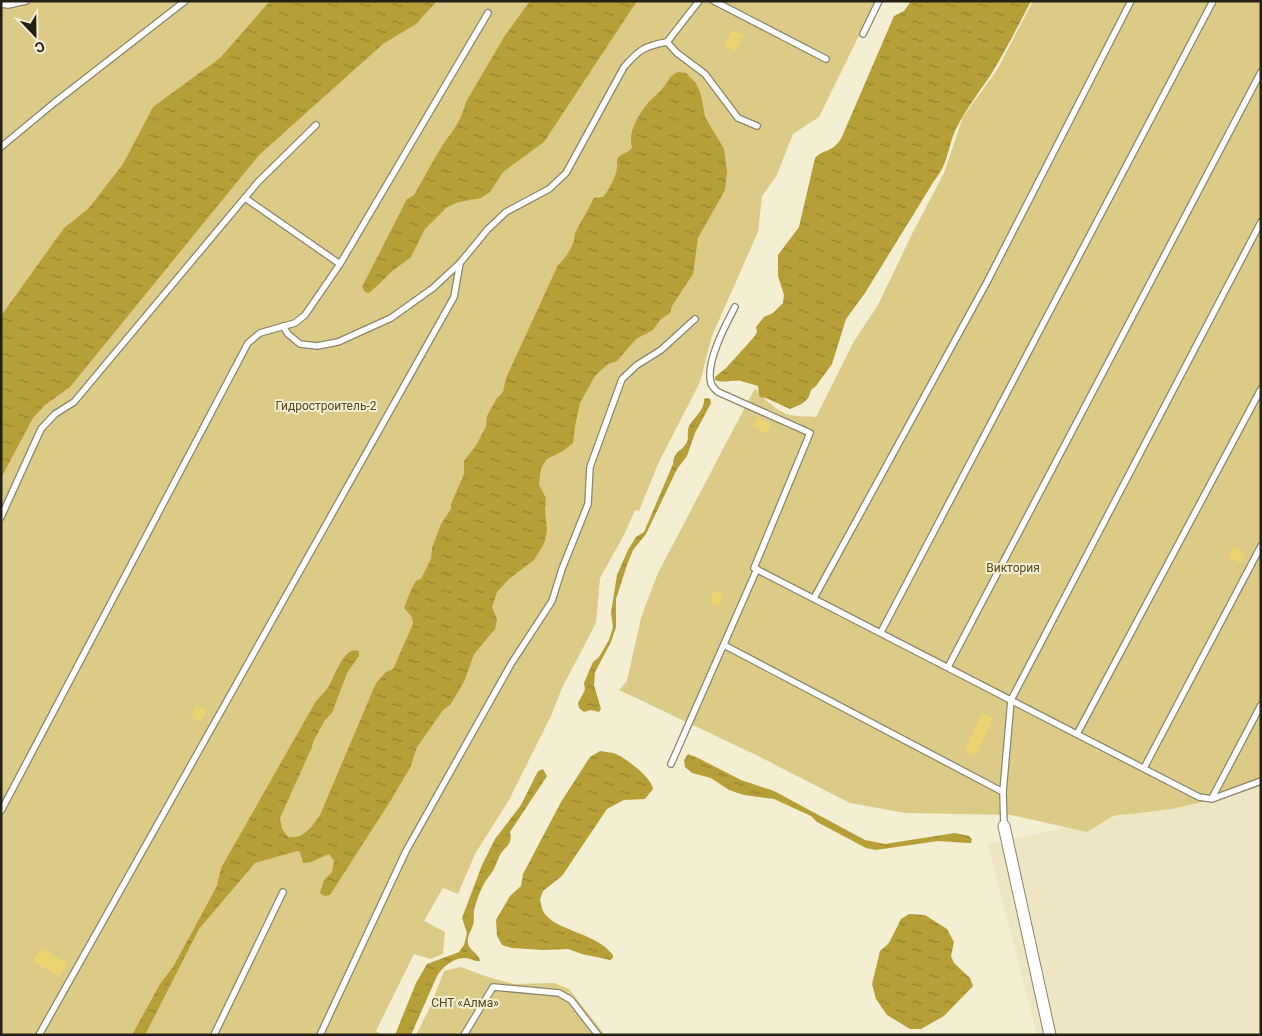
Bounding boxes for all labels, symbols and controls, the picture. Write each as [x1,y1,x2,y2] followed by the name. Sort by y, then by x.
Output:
[10,10,60,60] north arrow
[33,38,47,56] text: С
[276,399,377,413] park label: Гидростроитель-2
[986,561,1040,575] park label: Виктория
[431,996,499,1010] park label: СНТ «Алма»

